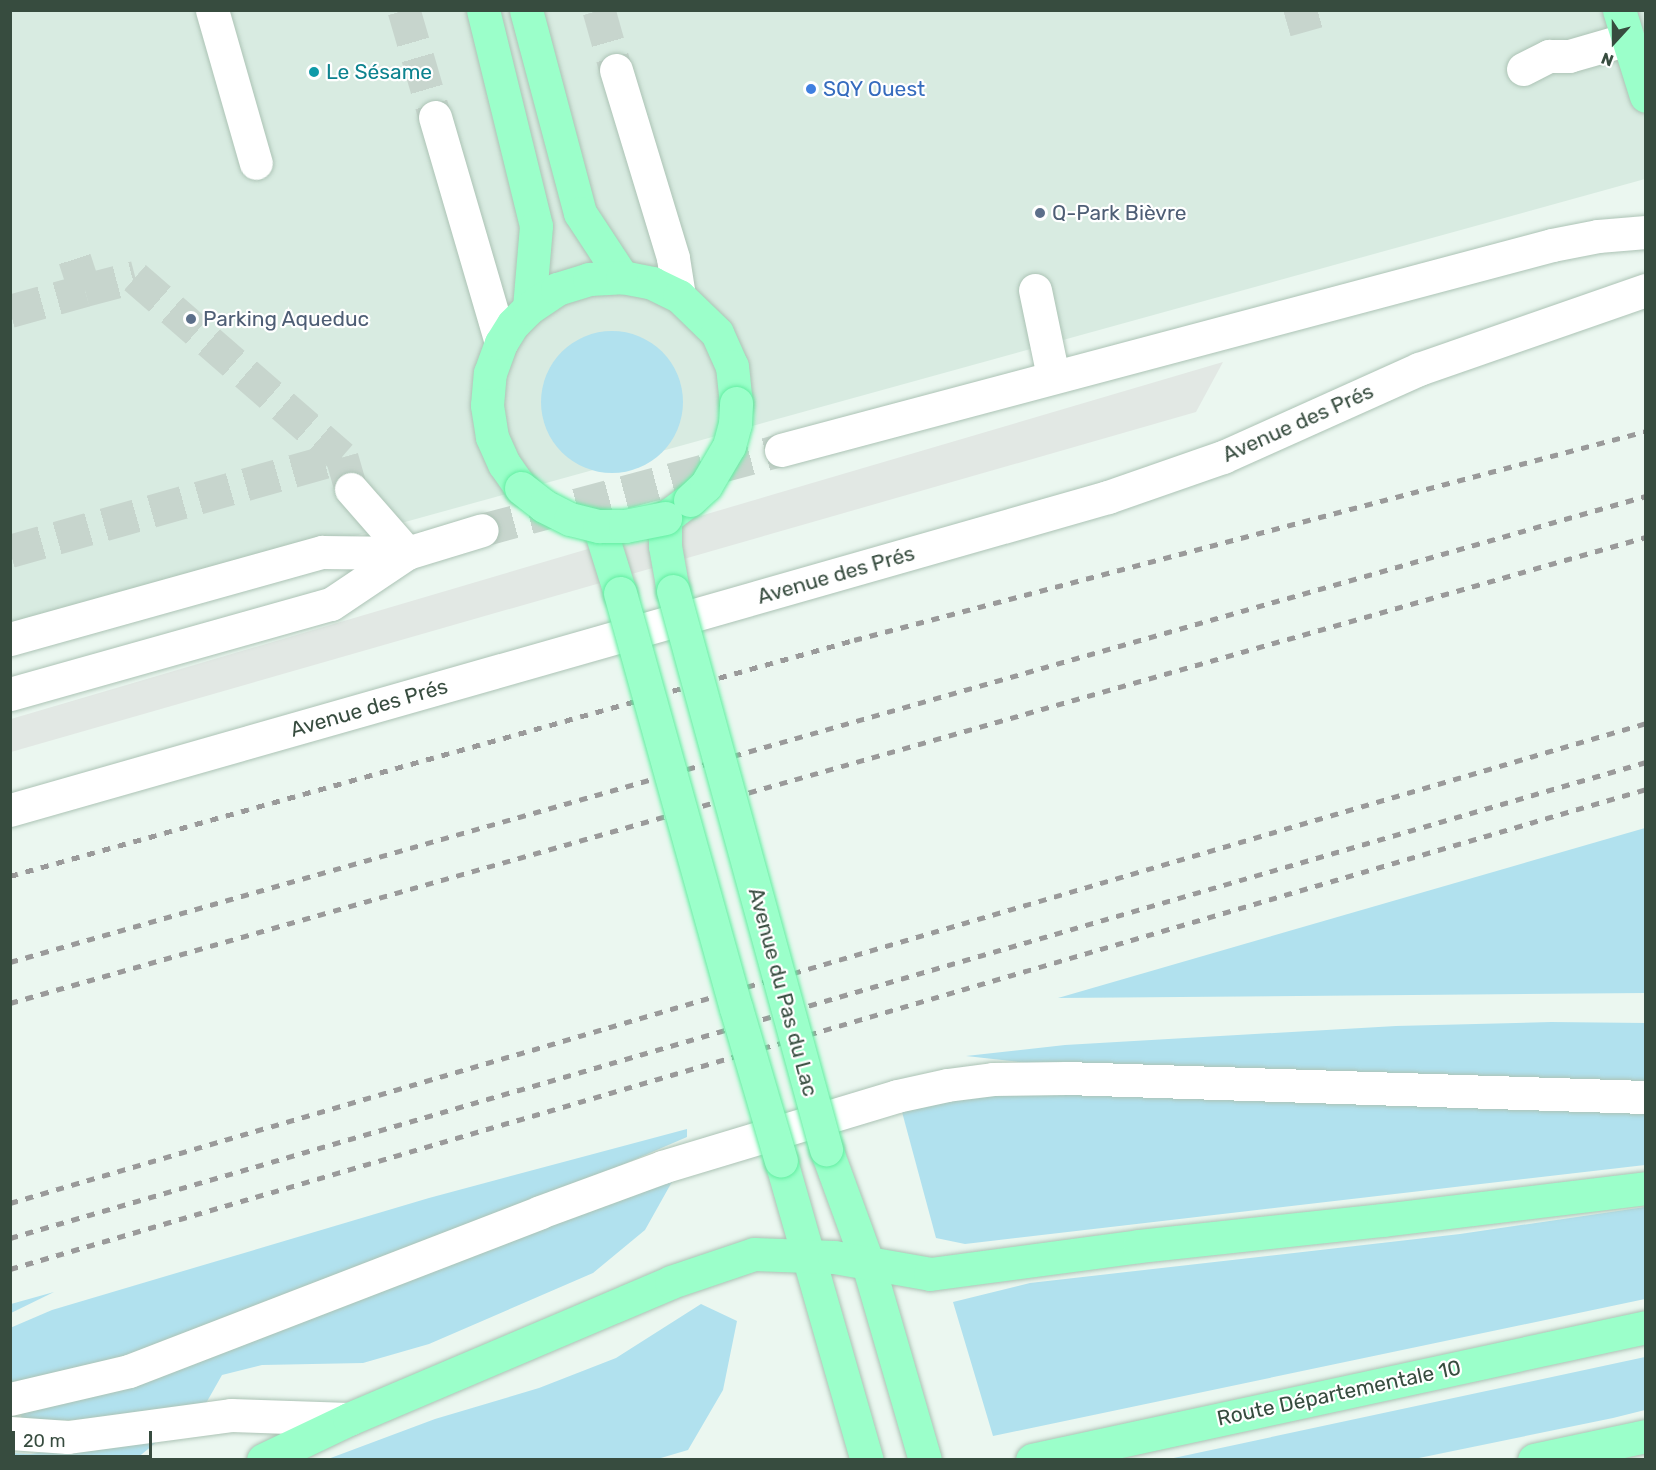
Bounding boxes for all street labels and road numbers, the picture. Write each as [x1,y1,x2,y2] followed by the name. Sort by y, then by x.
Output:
[1219,378,1377,468] street label: Avenue des Prés
[754,540,918,610] street label: Avenue des Prés
[287,673,451,743] street label: Avenue des Prés
[743,885,823,1099] street label: Avenue du Pas du Lac
[1215,1355,1463,1431] street label: Route Départementale 10

